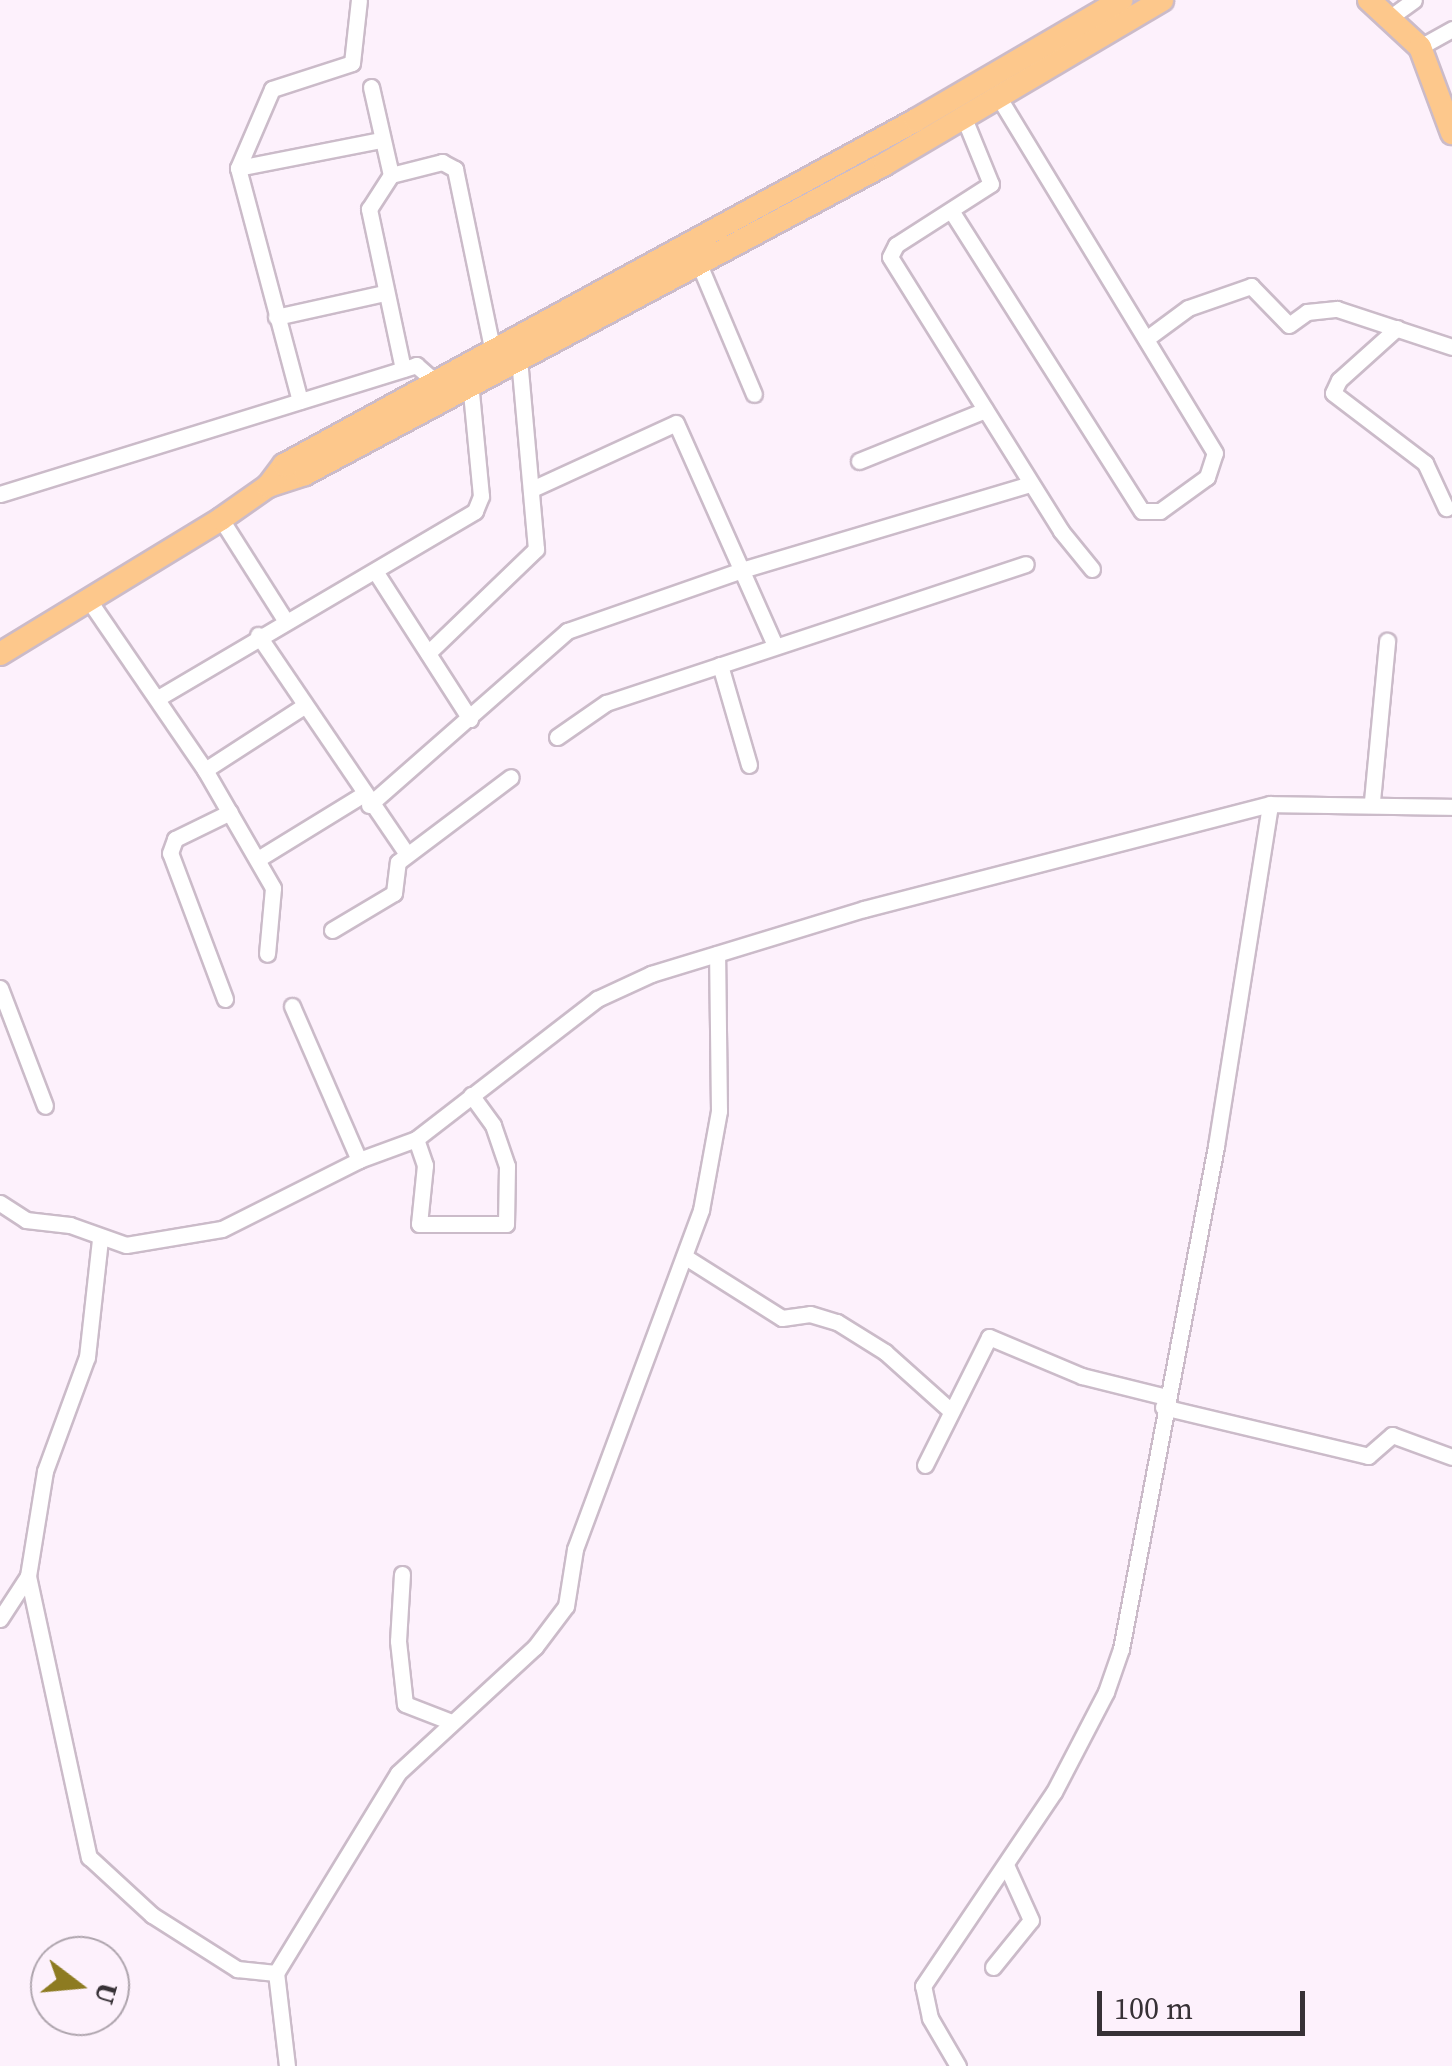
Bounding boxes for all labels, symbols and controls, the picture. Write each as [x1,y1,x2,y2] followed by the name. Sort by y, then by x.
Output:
[30,1936,130,2036] north arrow
[1102,1971,1310,2033] scale bar
[86,1979,128,2009] text: U
[1114,1988,1193,2029] text: 100 m

